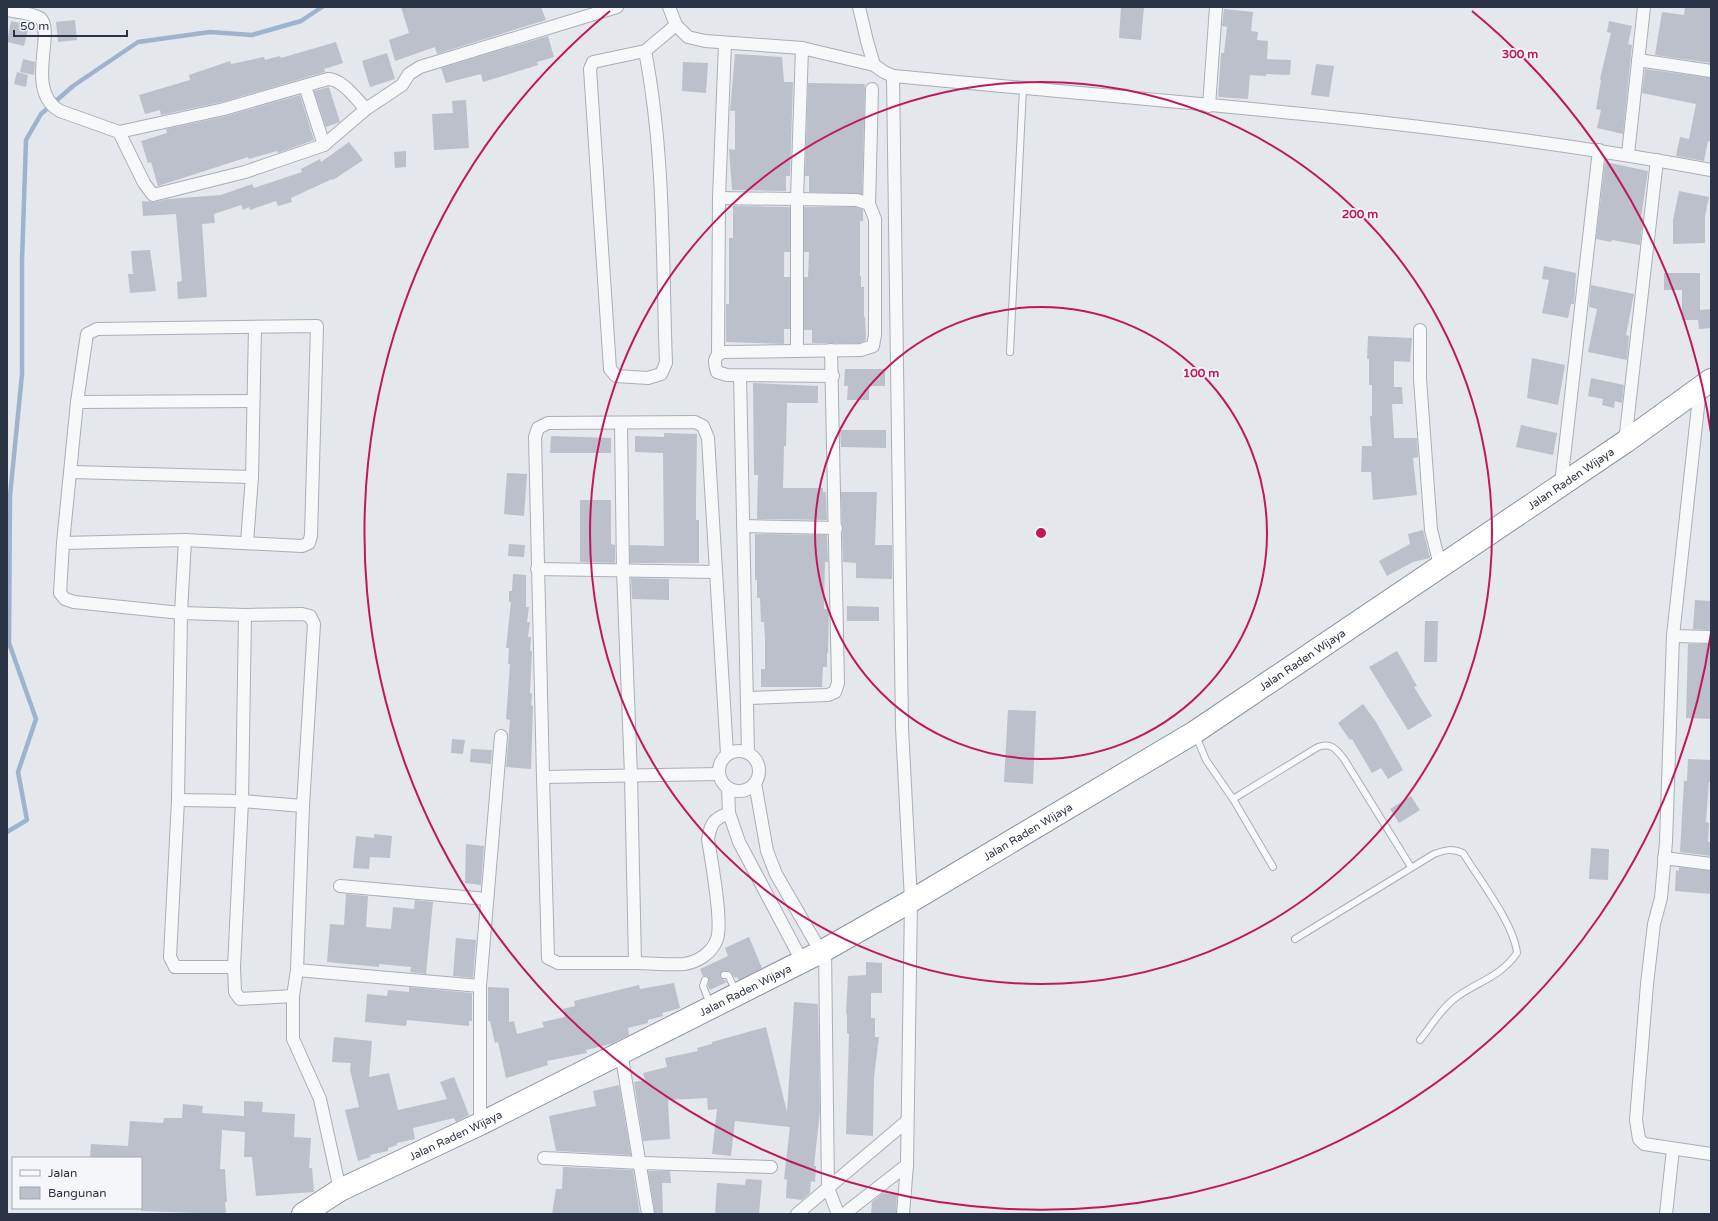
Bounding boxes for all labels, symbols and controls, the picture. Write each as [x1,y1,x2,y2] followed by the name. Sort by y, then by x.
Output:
[14,12,127,38] scale bar
[20,19,49,33] text: 50 m
[1502,47,1538,61] text: 300 m
[1342,207,1378,221] text: 200 m
[1183,366,1219,380] text: 100 m
[1525,445,1616,512] street label: Jalan Raden Wijaya
[1034,526,1048,540] centre of rings
[1257,626,1348,693] street label: Jalan Raden Wijaya
[981,800,1075,863] street label: Jalan Raden Wijaya
[697,962,793,1019] street label: Jalan Raden Wijaya
[407,1107,504,1163] street label: Jalan Raden Wijaya
[12,1157,142,1209] legend
[48,1166,77,1180] text: Jalan
[48,1186,107,1200] text: Bangunan

